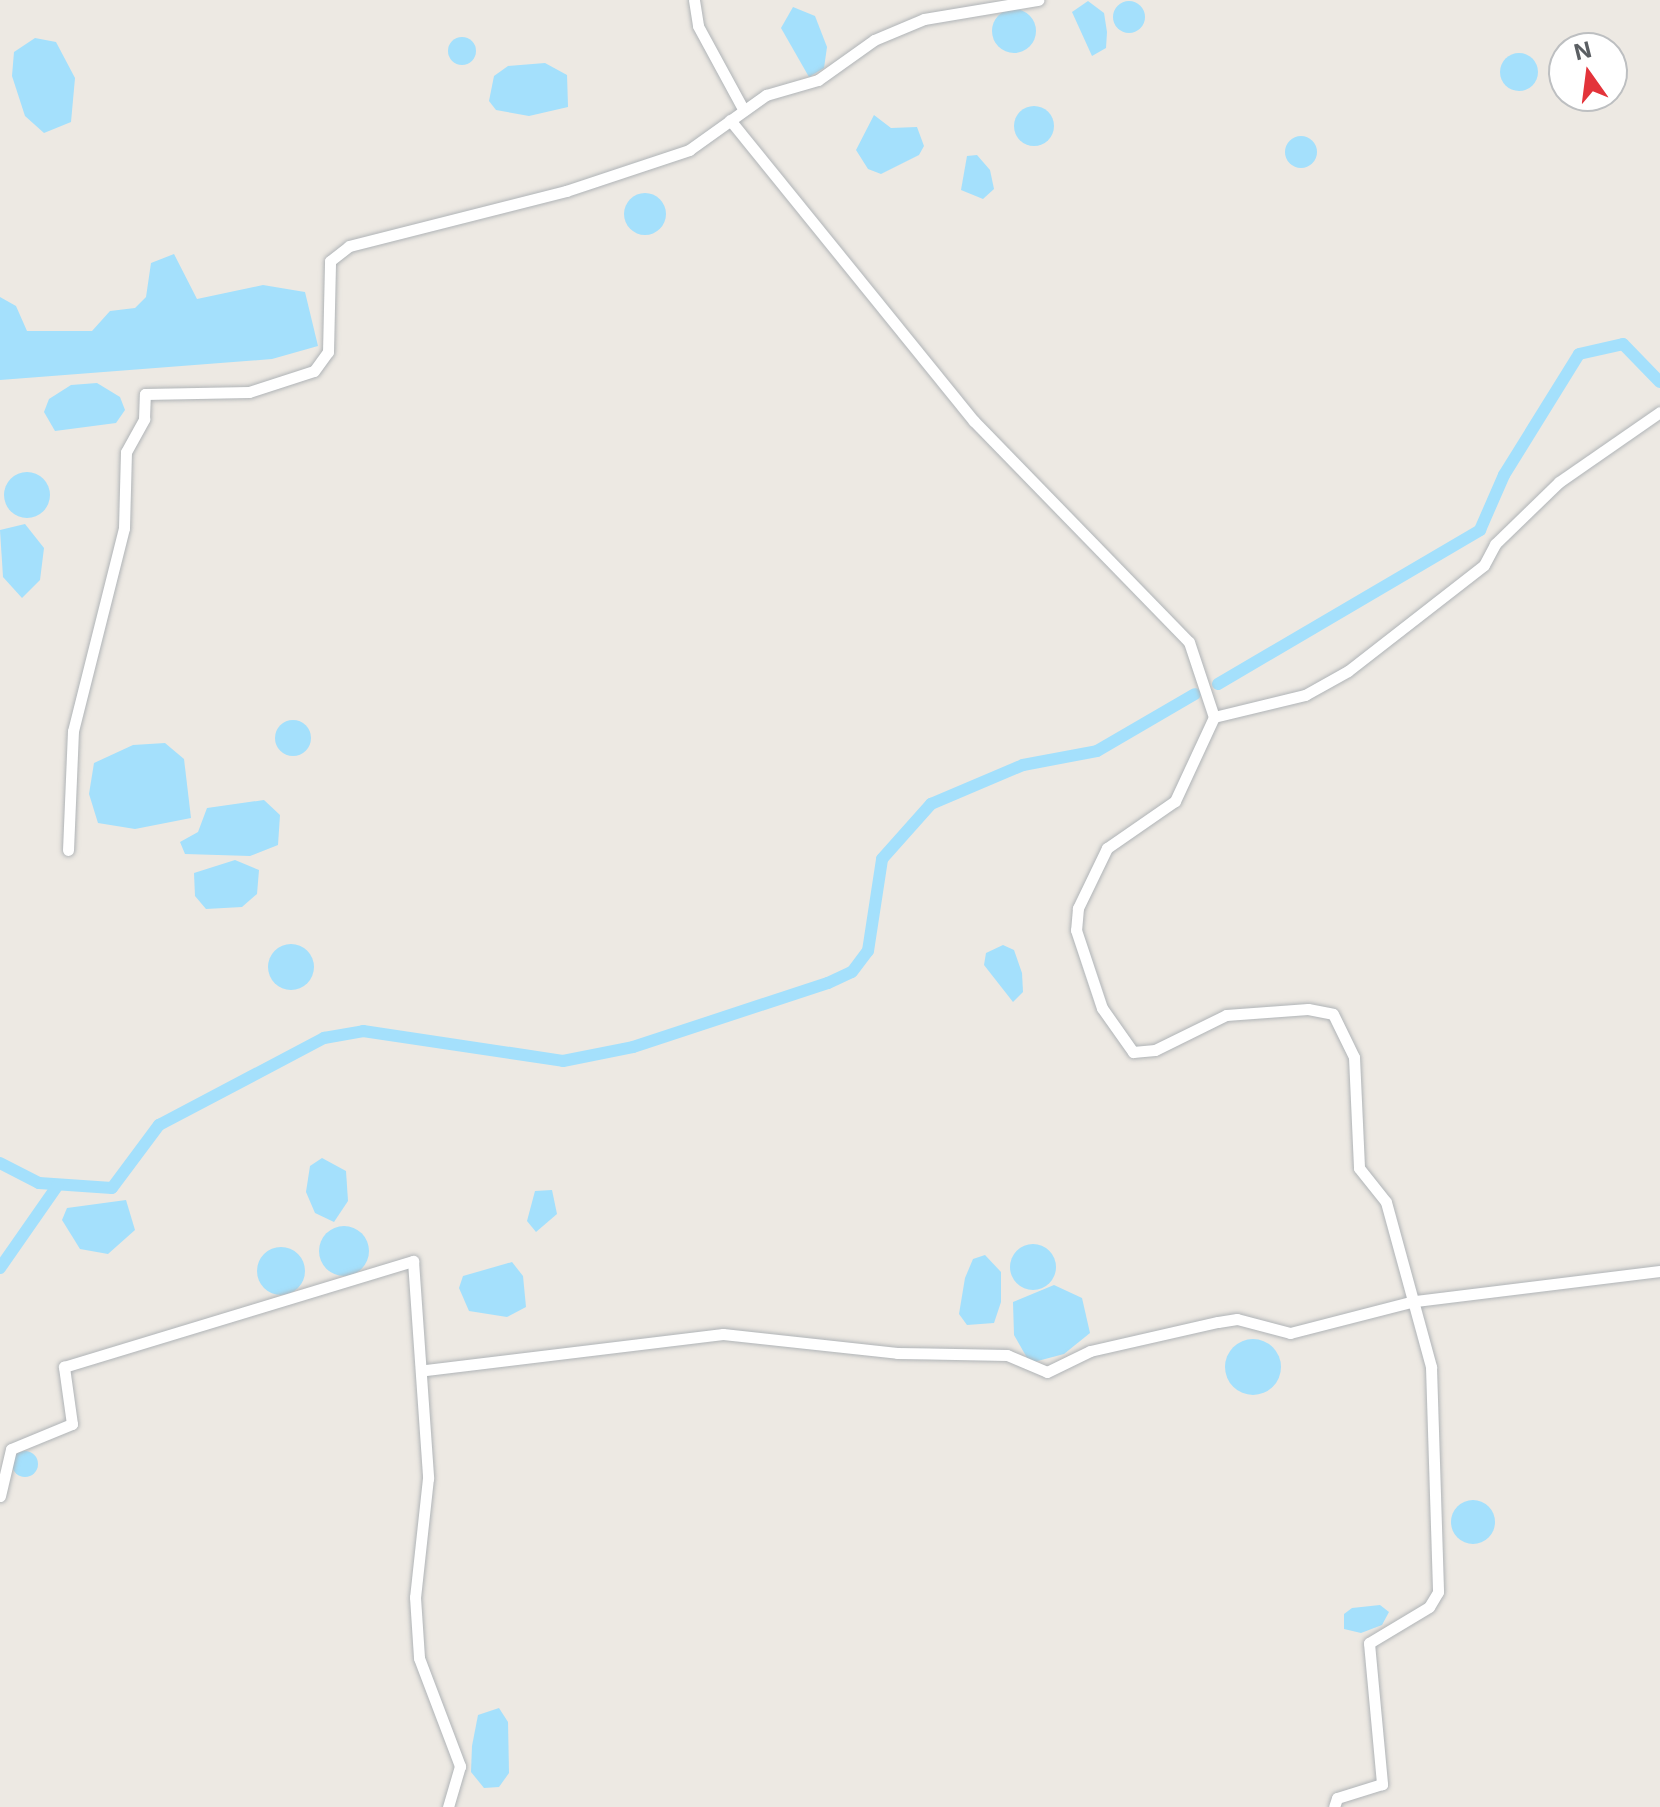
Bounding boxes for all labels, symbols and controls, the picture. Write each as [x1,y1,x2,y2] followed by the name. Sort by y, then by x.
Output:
[1548,32,1628,112] north arrow
[1571,36,1594,65] text: N

